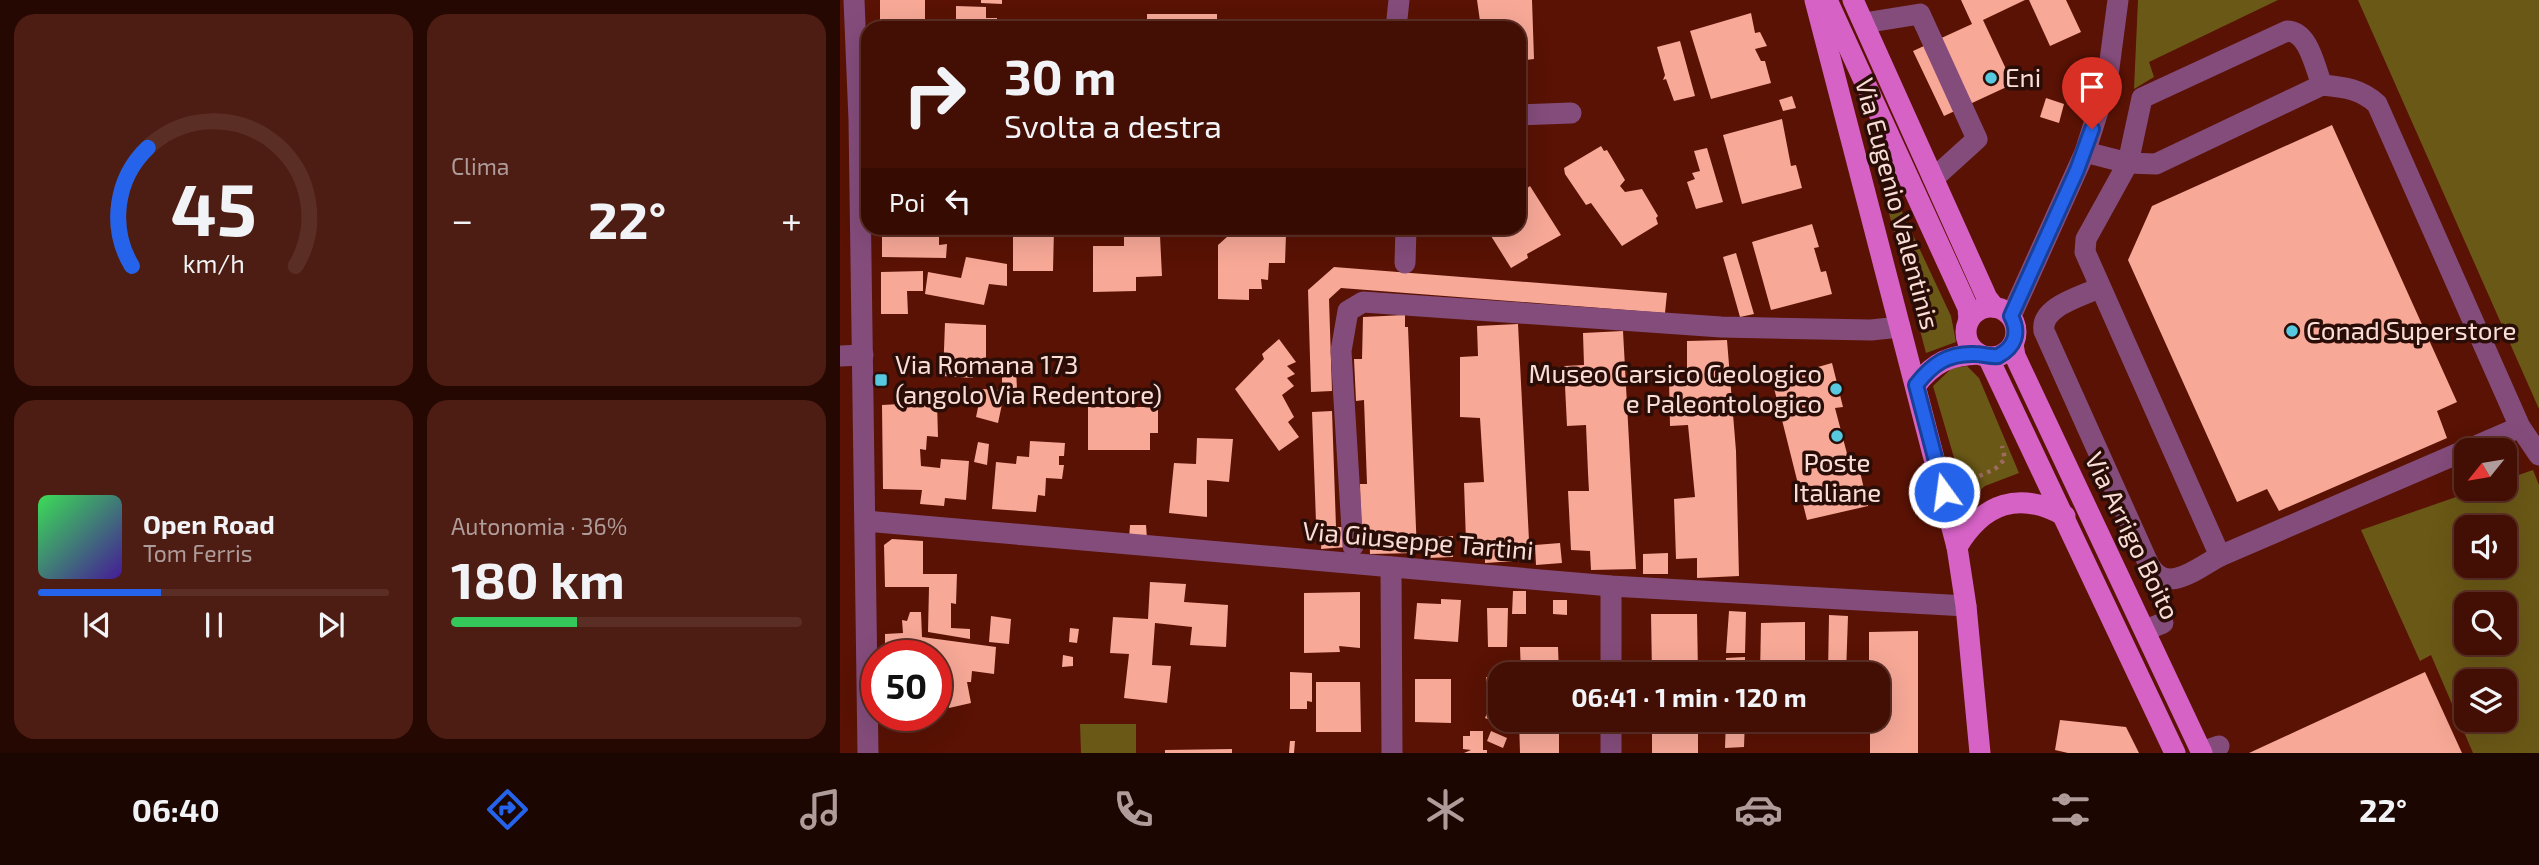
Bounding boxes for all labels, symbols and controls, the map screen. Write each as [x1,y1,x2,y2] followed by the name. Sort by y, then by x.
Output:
[1004,46,1116,105] text: 30 m
[889,49,980,140] icon: right
[2062,57,2122,129] pin
[2005,61,2041,92] place label: Eni
[2073,68,2111,106] icon: arrive
[1983,70,1999,86] marker: Eni
[1850,75,1947,333] street label: Via Eugenio Valentinis
[1004,106,1222,144] text: Svolta a destra
[451,152,509,180] text: Clima
[170,163,257,251] text: 45
[939,182,977,220] icon: left
[889,186,925,217] text: Poi
[588,187,666,249] text: 22°
[451,196,473,242] text: −
[781,196,802,242] text: +
[182,248,245,278] text: km/h
[2306,314,2516,345] place label: Conad Superstore
[2284,323,2300,339] marker: Conad Superstore
[895,348,1162,409] place label: Via Romana 173 (angolo Via Redentore)
[1529,357,1822,418] place label: Museo Carsico Geologico e Paleontologico
[873,372,889,388] marker: Via Romana 173 (angolo Via Redentore)
[1828,381,1844,397] marker: Museo Carsico Geologico e Paleontologico
[1829,428,1845,444] marker: Poste Italiane
[2454,438,2516,500] north arrow
[2454,438,2517,732] map controls
[1793,446,1881,507] place label: Poste Italiane
[2079,447,2187,624] street label: Via Arrigo Boito
[1907,455,1981,529] position arrow
[143,508,275,539] text: Open Road
[451,512,627,540] text: Autonomia · 36%
[1301,514,1535,565] street label: Via Giuseppe Tartini
[2454,515,2517,578] button: sound
[143,539,252,567] text: Tom Ferris
[451,547,625,609] text: 180 km
[2454,592,2517,655] button: search
[78,606,116,644] icon: previous
[195,606,233,644] icon: pause
[312,606,350,644] icon: next
[861,640,952,731] speed limit sign: 50
[2454,669,2517,732] button: layers
[1571,681,1807,712] text: 06:41 · 1 min · 120 m
[483,785,532,834] icon: directions
[796,785,845,834] icon: music
[1109,785,1158,834] icon: phone
[1421,785,1470,834] icon: climate
[1734,785,1783,834] icon: car
[2046,785,2095,834] icon: filters
[132,790,220,828] text: 06:40
[2359,790,2407,828] text: 22°

